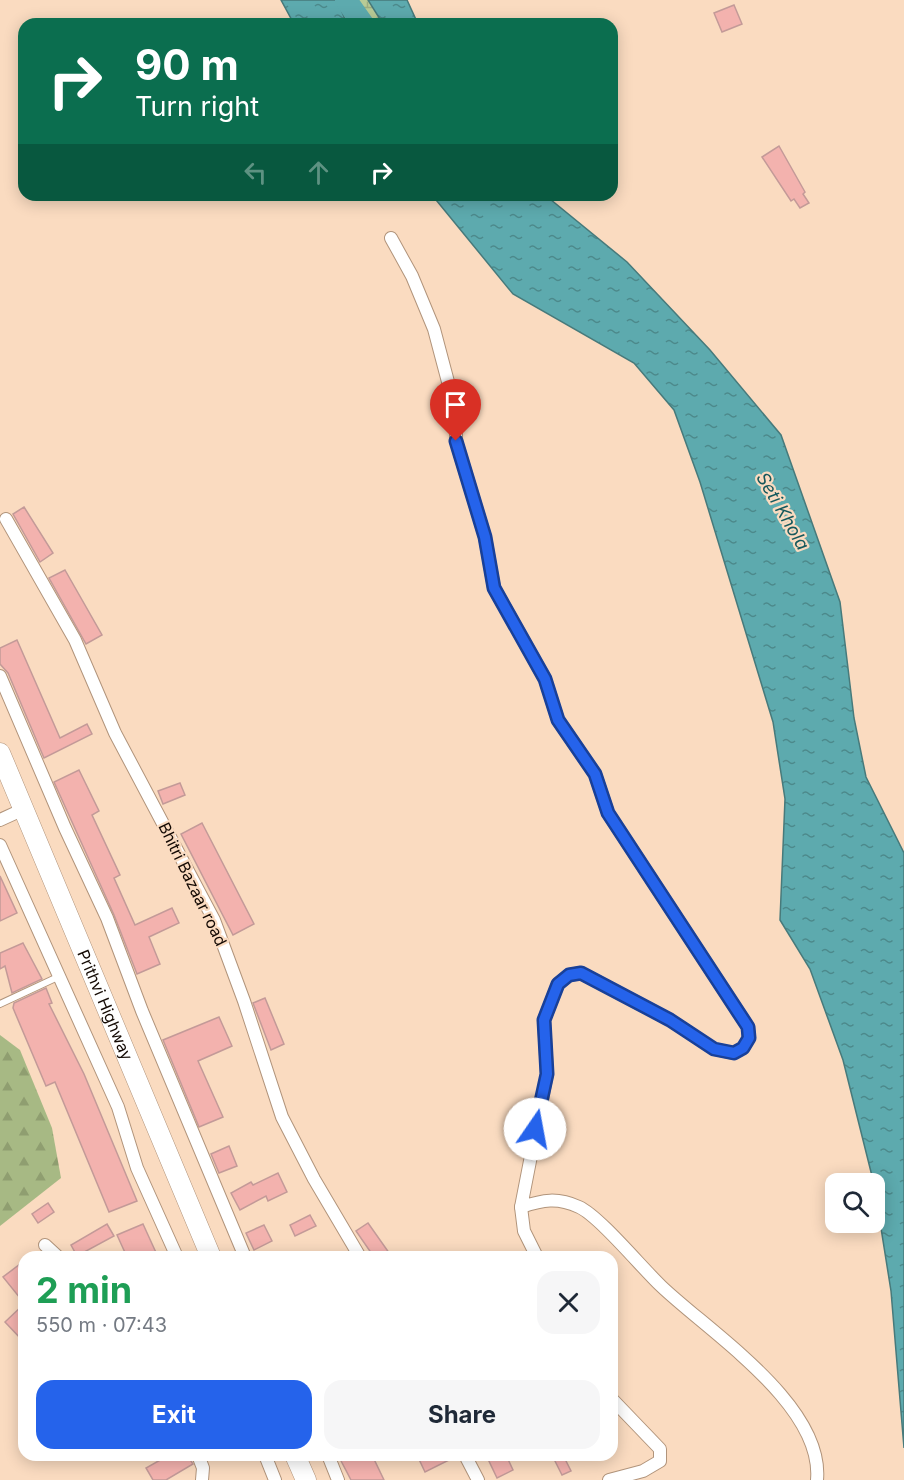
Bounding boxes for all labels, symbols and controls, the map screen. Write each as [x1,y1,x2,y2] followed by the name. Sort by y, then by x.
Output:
[135,39,239,90] text: 90 m
[36,42,114,120] icon: right
[135,90,259,123] text: Turn right
[239,156,272,189] icon: left
[302,156,335,189] icon: ahead
[365,156,398,189] icon: right
[430,379,481,441] pin
[439,388,472,421] icon: arrive
[752,468,814,554] water label: Seti Khola
[154,819,232,949] street label: Bhitri Bazaar road
[73,946,137,1063] street label: Prithvi Highway
[503,1097,567,1161] position arrow
[825,1173,885,1233] map controls
[825,1173,885,1233] button: search
[36,1268,132,1312] text: 2 min
[537,1271,600,1334] button: close
[36,1313,167,1337] text: 550 m · 07:43
[36,1380,312,1449] button: Exit
[324,1380,600,1449] button: Share

